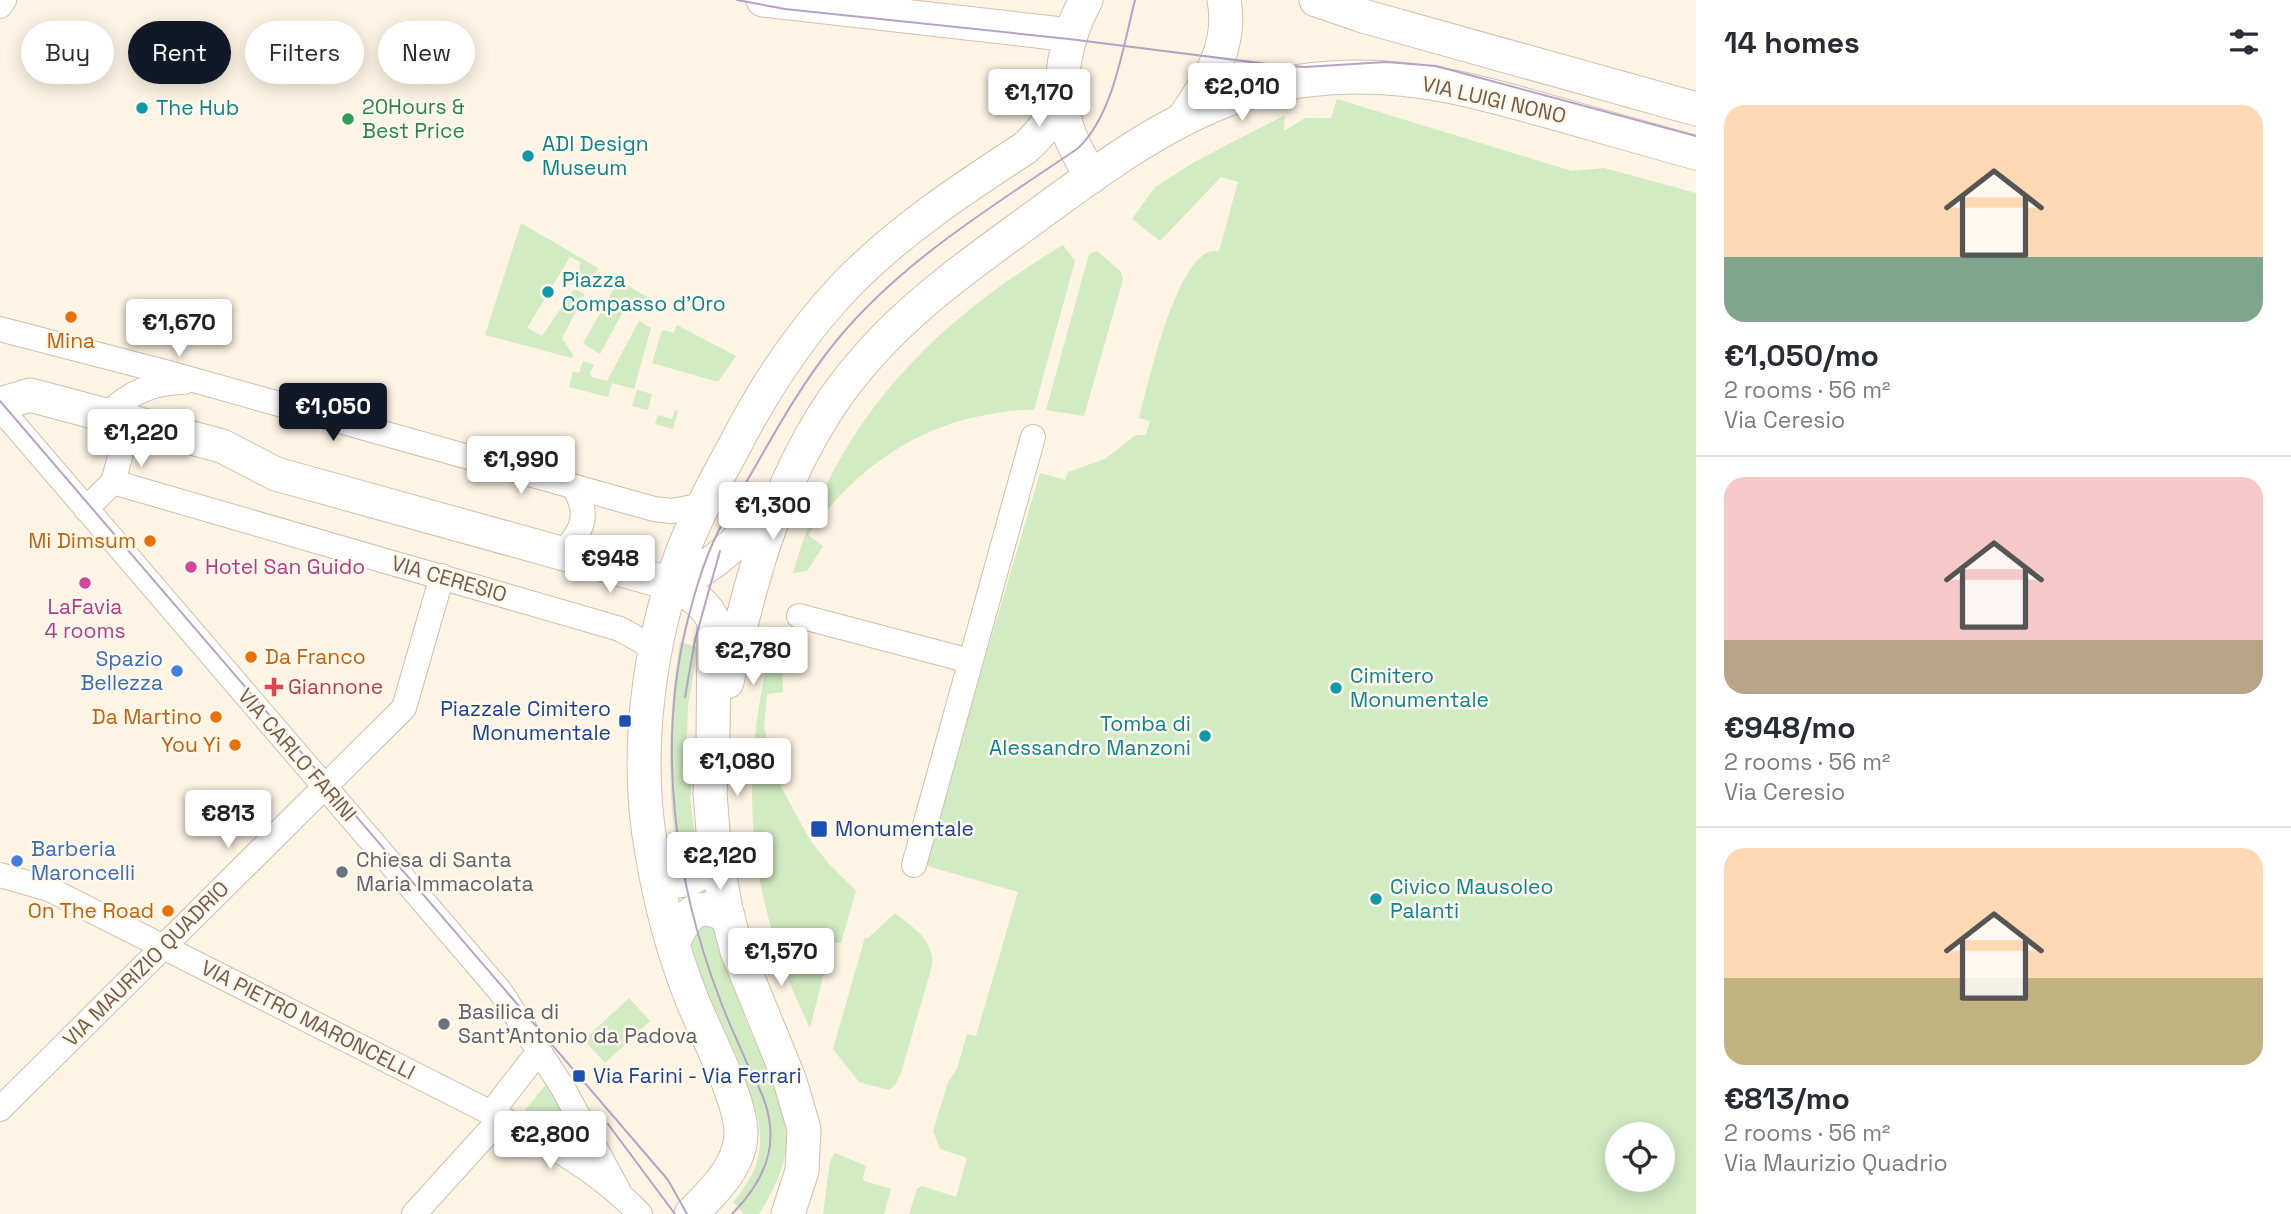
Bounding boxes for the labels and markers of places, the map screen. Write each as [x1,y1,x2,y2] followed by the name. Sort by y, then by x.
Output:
[1185,64,1299,123] pin: €2,010
[982,69,1096,129] pin: €1,170
[362,93,465,144] place label: 20Hours & Best Price
[156,94,239,121] place label: The Hub
[134,100,150,116] marker: The Hub
[340,111,356,127] marker: 20Hours & Best Price
[542,130,649,181] place label: ADI Design Museum
[520,148,536,164] marker: ADI Design Museum
[562,266,726,317] place label: Piazza Compasso d’Oro
[540,284,556,300] marker: Piazza Compasso d’Oro
[122,300,236,359] pin: €1,670
[63,309,79,325] marker: Mina
[47,327,95,354] place label: Mina
[276,384,390,443] pin: €1,050
[84,410,198,469] pin: €1,220
[464,436,578,496] pin: €1,990
[716,482,830,542] pin: €1,300
[28,527,136,554] place label: Mi Dimsum
[142,533,158,549] marker: Mi Dimsum
[569,536,651,595] pin: €948
[205,553,365,580] place label: Hotel San Guido
[183,559,199,575] marker: Hotel San Guido
[77,575,93,591] marker: LaFavia 4 rooms
[44,593,126,644] place label: LaFavia 4 rooms
[696,628,810,687] pin: €2,780
[265,643,366,670] place label: Da Franco
[80,645,163,696] place label: Spazio Bellezza
[243,649,259,665] marker: Da Franco
[1350,662,1489,713] place label: Cimitero Monumentale
[169,663,185,679] marker: Spazio Bellezza
[288,673,383,700] place label: Giannone
[266,679,282,695] marker: Giannone
[1328,680,1344,696] marker: Cimitero Monumentale
[440,695,611,746] place label: Piazzale Cimitero Monumentale
[92,703,202,730] place label: Da Martino
[208,709,224,725] marker: Da Martino
[989,710,1191,761] place label: Tomba di Alessandro Manzoni
[617,713,633,729] marker: Piazzale Cimitero Monumentale
[1197,728,1213,744] marker: Tomba di Alessandro Manzoni
[161,731,221,758] place label: You Yi
[227,737,243,753] marker: You Yi
[680,738,794,798] pin: €1,080
[187,790,269,850] pin: €813
[835,815,974,842] place label: Monumentale
[809,819,829,839] marker: Monumentale
[663,832,777,892] pin: €2,120
[31,835,135,886] place label: Barberia Maroncelli
[356,846,534,897] place label: Chiesa di Santa Maria Immacolata
[9,853,25,869] marker: Barberia Maroncelli
[334,864,350,880] marker: Chiesa di Santa Maria Immacolata
[1390,873,1553,924] place label: Civico Mausoleo Palanti
[1368,891,1384,907] marker: Civico Mausoleo Palanti
[28,897,154,924] place label: On The Road
[160,903,176,919] marker: On The Road
[724,928,838,988] pin: €1,570
[458,998,697,1049] place label: Basilica di Sant'Antonio da Padova
[436,1016,452,1032] marker: Basilica di Sant'Antonio da Padova
[593,1062,802,1089] place label: Via Farini - Via Ferrari
[571,1068,587,1084] marker: Via Farini - Via Ferrari
[493,1112,607,1171] pin: €2,800

